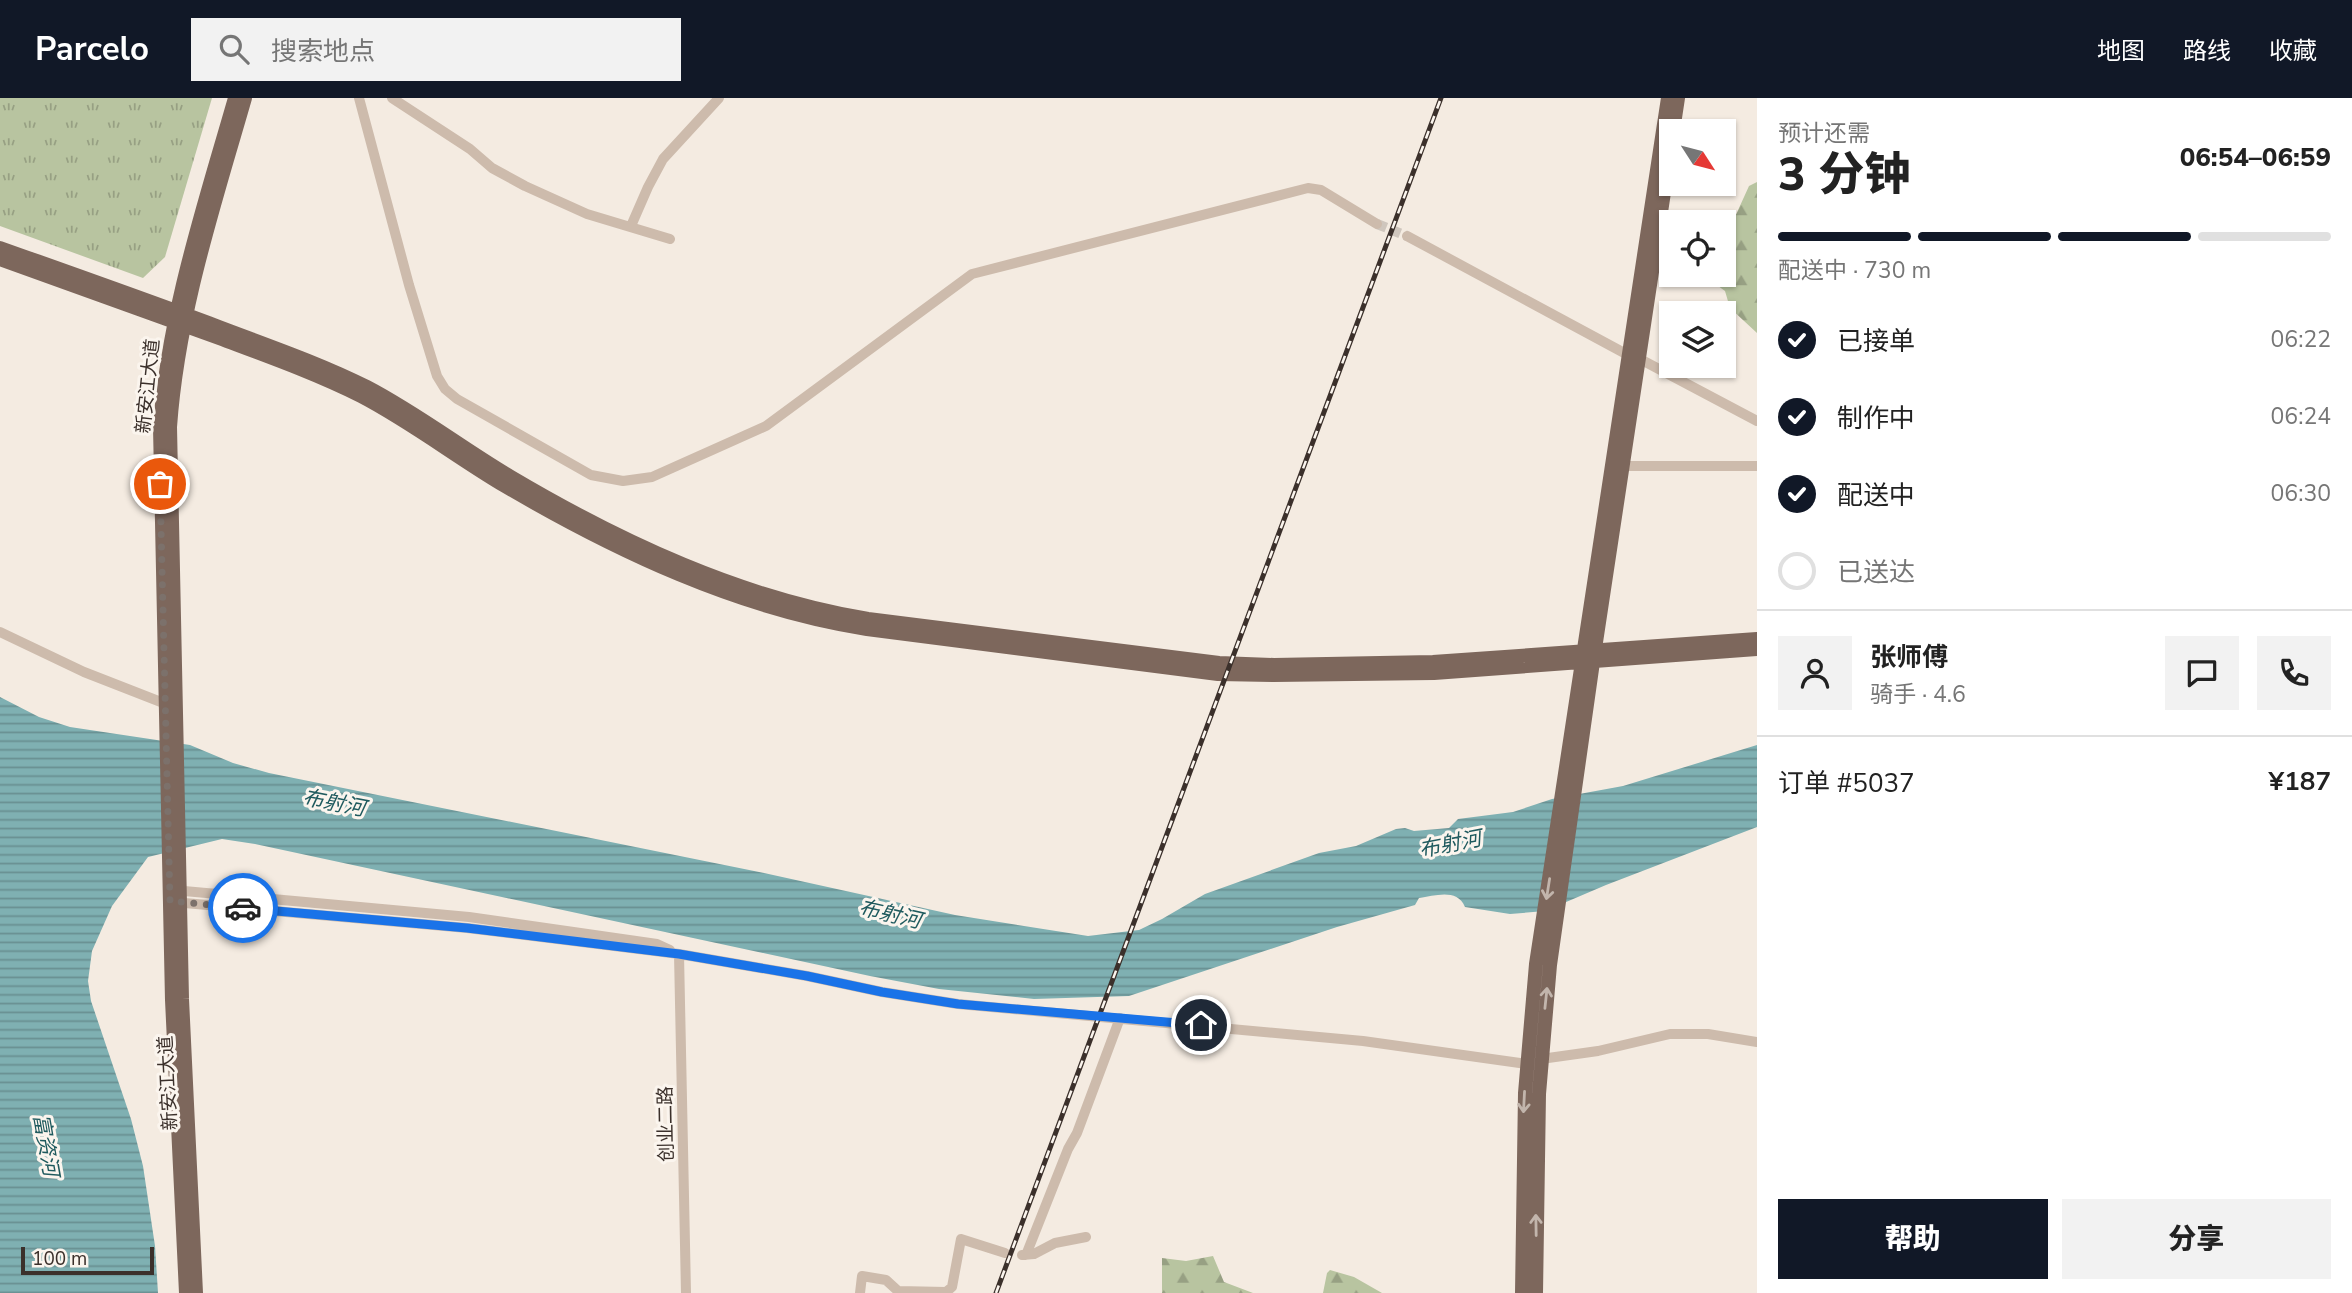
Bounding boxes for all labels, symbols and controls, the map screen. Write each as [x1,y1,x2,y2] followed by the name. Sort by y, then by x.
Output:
[191,18,681,81] search box
[35,27,149,72] text: Parcelo
[215,30,253,68] icon: search
[271,34,375,69] text: 搜索地点
[2097,35,2145,67] text: 地图
[2183,35,2231,67] text: 路线
[2269,35,2317,67] text: 收藏
[1778,118,1870,149] text: 预计还需
[1659,119,1736,196] north arrow
[1659,119,1736,378] map controls
[2180,140,2331,175] text: 06:54–06:59
[1778,143,1910,206] text: 3 分钟
[1659,210,1736,287] button: locate
[1778,255,1931,286] text: 配送中 · 730 m
[1659,301,1736,378] button: layers
[1778,321,1816,359] icon: check
[1837,324,1915,359] text: 已接单
[2271,324,2331,355] text: 06:22
[130,337,166,435] street label: 新安江大道
[1778,398,1816,436] icon: check
[1837,401,1915,436] text: 制作中
[2271,401,2331,432] text: 06:24
[130,454,190,514] pin
[141,465,179,503] icon: bag
[1778,475,1816,513] icon: check
[1837,478,1915,513] text: 配送中
[2271,478,2331,509] text: 06:30
[1837,555,1915,590] text: 已送达
[1778,636,1852,710] button: person
[2165,636,2239,710] button: chat
[2257,636,2331,710] button: phone
[1870,640,1948,675] text: 张师傅
[1870,679,1966,710] text: 骑手 · 4.6
[2269,764,2331,799] text: ¥187
[1778,766,1915,801] text: 订单 #5037
[300,783,372,824] water label: 布射河
[1416,823,1488,864] water label: 布射河
[208,873,278,943] courier
[1541,877,1554,900] one-way arrow
[224,889,262,927] icon: car
[856,893,928,936] water label: 布射河
[1540,987,1553,1009] one-way arrow
[1171,995,1231,1055] pin
[1182,1006,1220,1044] icon: home
[153,1035,183,1131] street label: 新安江大道
[652,1086,680,1162] street label: 创业二路
[1518,1090,1531,1113] one-way arrow
[27,1112,66,1182] water label: 富资河
[1778,1199,2048,1279] button: 帮助
[2062,1199,2331,1279] button: 分享
[1529,1214,1543,1237] one-way arrow
[21,1244,154,1276] scale bar
[32,1246,87,1272] text: 100 m

